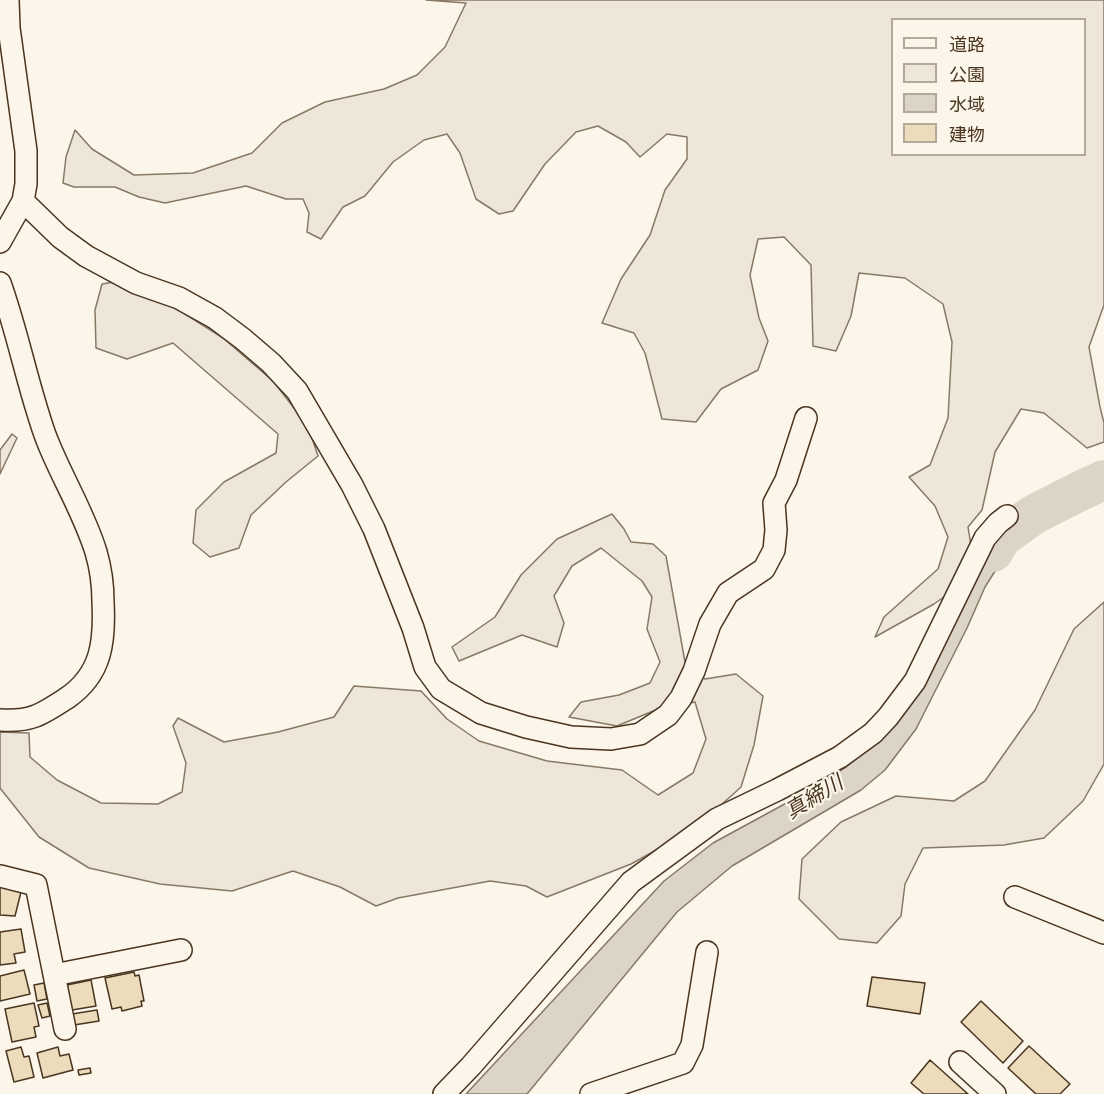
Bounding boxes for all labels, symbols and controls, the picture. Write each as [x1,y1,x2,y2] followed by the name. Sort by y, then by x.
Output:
[891,18,1086,156] legend
[949,33,985,55] text: 道路
[949,63,985,85] text: 公園
[949,93,985,115] text: 水域
[949,123,985,145] text: 建物
[781,770,847,824] water label: 真締川

